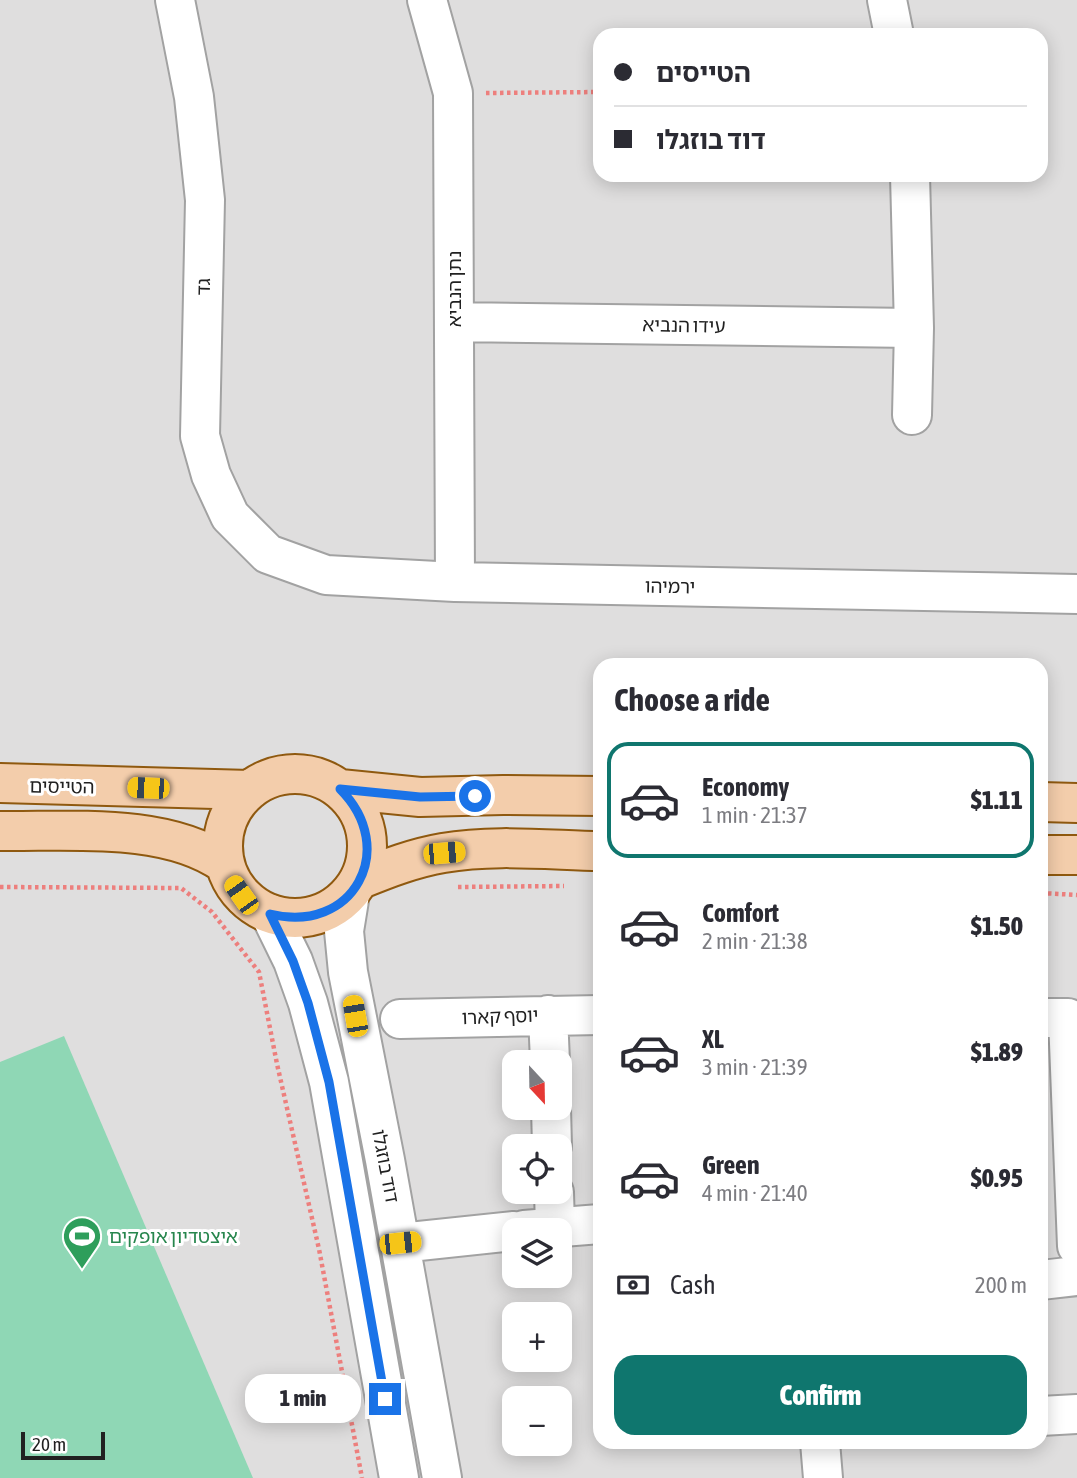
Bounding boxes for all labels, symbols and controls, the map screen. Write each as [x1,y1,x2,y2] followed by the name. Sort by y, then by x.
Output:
[656,58,751,88] text: הטייסים
[656,125,766,155] text: דוד בוזגלו
[443,251,465,327] street label: נתן הנביא
[192,278,214,296] street label: גד
[642,313,726,337] street label: עידו הנביא
[645,575,695,597] street label: ירמיהו
[614,681,770,718] text: Choose a ride
[618,769,681,832] icon: car
[702,772,789,802] text: Economy
[29,774,95,798] street label: הטייסים
[127,777,170,799] car
[459,780,491,812] route start
[971,785,1023,815] text: $1.11
[702,802,808,828] text: 1 min · 21:37
[423,841,466,865] car
[221,872,262,918] car
[618,895,681,958] icon: car
[702,898,779,928] text: Comfort
[971,911,1023,941] text: $1.50
[702,928,808,954] text: 2 min · 21:38
[342,993,369,1039] car
[461,1004,539,1028] street label: יוסף קארו
[618,1021,681,1084] icon: car
[702,1024,724,1054] text: XL
[971,1037,1023,1067] text: $1.89
[502,1050,572,1120] north arrow
[502,1050,572,1456] map controls
[702,1054,808,1080] text: 3 min · 21:39
[368,1127,404,1205] street label: דוד בוזגלו
[502,1134,572,1204] button: locate
[618,1147,681,1210] icon: car
[702,1150,760,1180] text: Green
[971,1163,1023,1193] text: $0.95
[702,1180,808,1206] text: 4 min · 21:40
[61,1215,103,1270] sports icon: איצטדיון אופקים
[502,1218,572,1288] button: layers
[109,1225,238,1247] place label: איצטדיון אופקים
[379,1230,422,1256] car
[614,1266,652,1304] icon: cash
[670,1270,716,1300] text: Cash
[975,1272,1027,1298] text: 200 m
[502,1302,572,1372] button: +
[614,1355,1027,1435] button: Confirm
[245,1374,360,1424] callout: 1 min
[369,1383,401,1415] route end
[280,1385,326,1411] text: 1 min
[502,1386,572,1456] button: −
[21,1429,105,1461] scale bar
[32,1433,66,1455] text: 20 m

